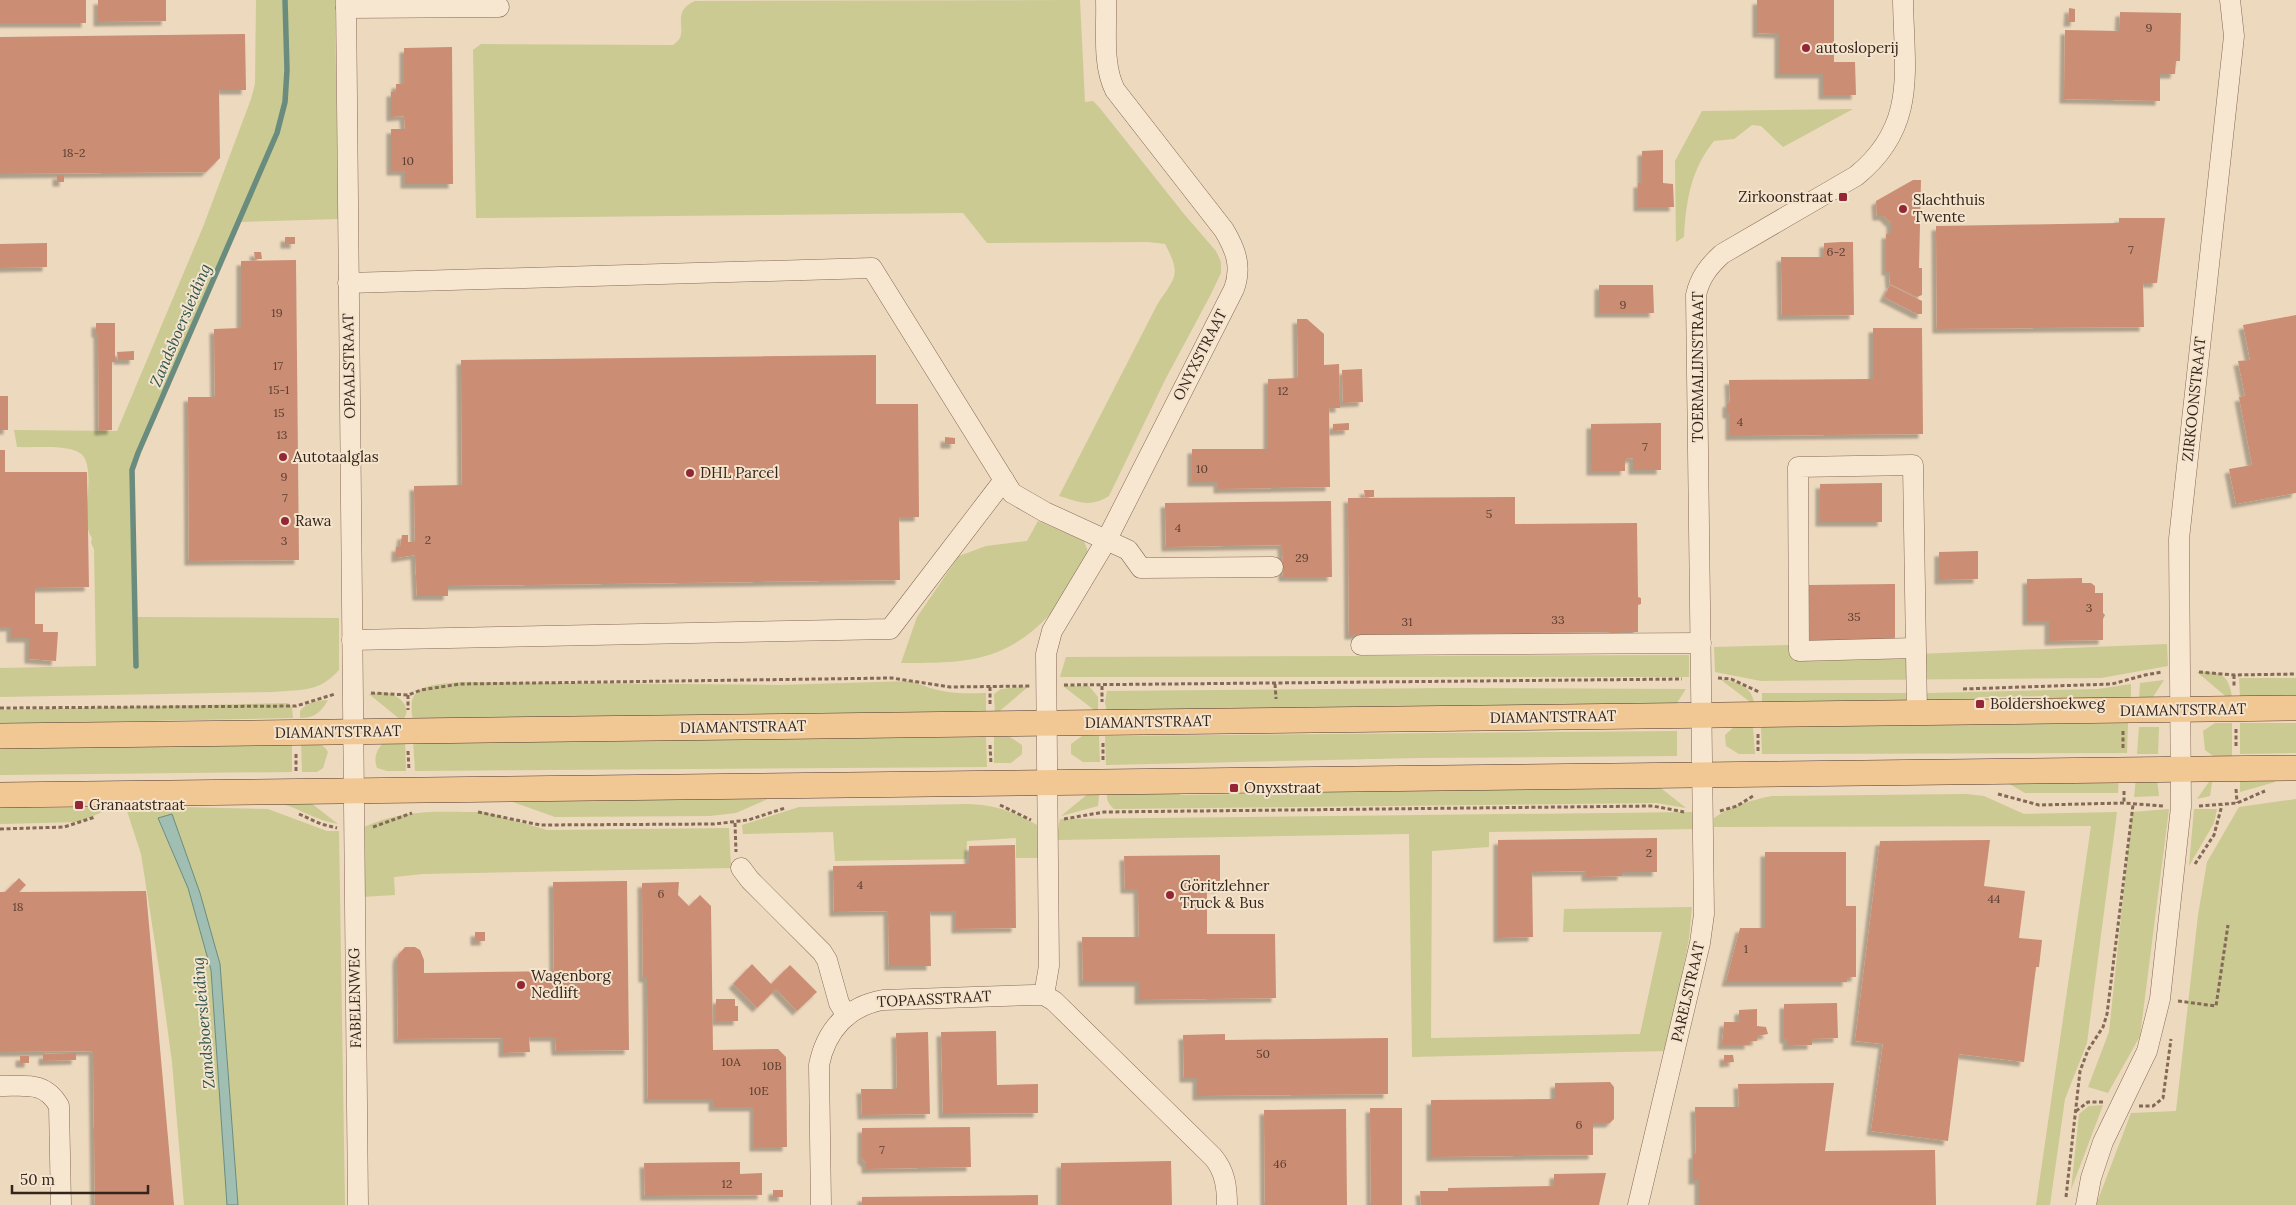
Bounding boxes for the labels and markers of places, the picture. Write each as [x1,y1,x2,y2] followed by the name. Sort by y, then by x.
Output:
[1816,38,1899,57] place label: autosloperij
[1800,42,1812,54] marker: autosloperij
[1738,187,1833,206] place label: Zirkoonstraat
[1913,190,1985,226] place label: Slachthuis Twente
[1837,191,1849,203] marker: Zirkoonstraat
[1897,203,1909,215] marker: Slachthuis Twente
[292,447,379,466] place label: Autotaalglas
[277,451,289,463] marker: Autotaalglas
[700,463,779,482] place label: DHL Parcel
[684,467,696,479] marker: DHL Parcel
[295,511,332,530] place label: Rawa
[279,515,291,527] marker: Rawa
[1990,694,2106,713] place label: Boldershoekweg
[1974,698,1986,710] marker: Boldershoekweg
[1244,778,1321,797] place label: Onyxstraat
[1228,782,1240,794] marker: Onyxstraat
[89,795,185,814] place label: Granaatstraat
[73,799,85,811] marker: Granaatstraat
[1180,876,1270,912] place label: Göritzlehner Truck & Bus
[1164,889,1176,901] marker: Göritzlehner Truck & Bus
[531,966,611,1002] place label: Wagenborg Nedlift
[515,979,527,991] marker: Wagenborg Nedlift

